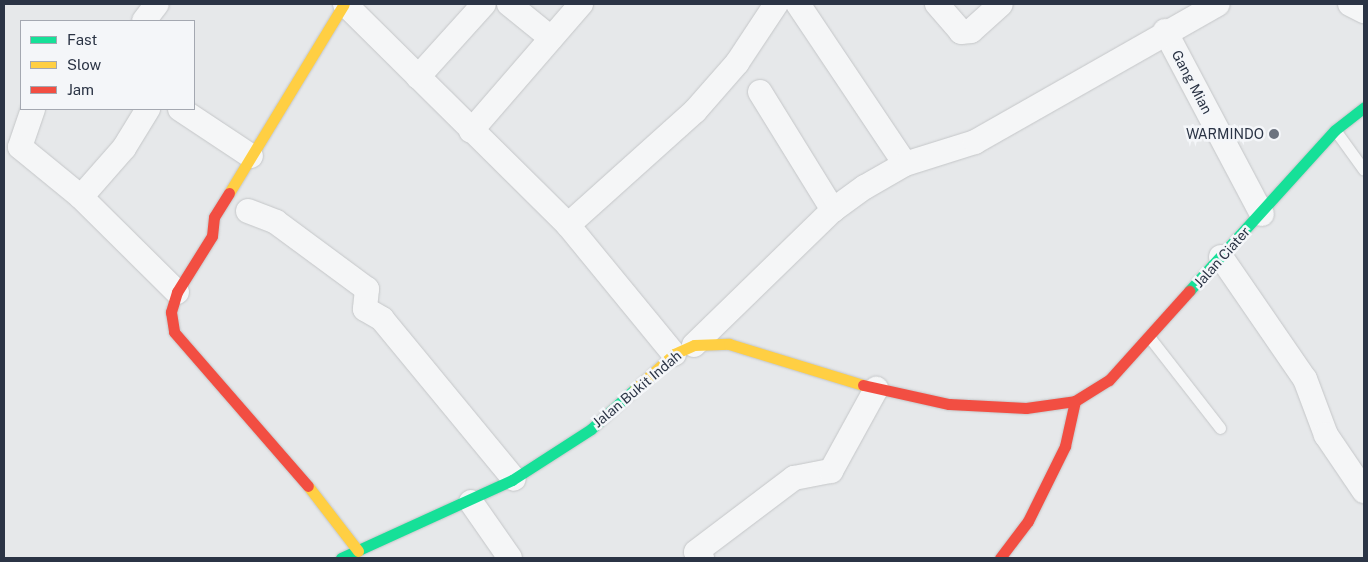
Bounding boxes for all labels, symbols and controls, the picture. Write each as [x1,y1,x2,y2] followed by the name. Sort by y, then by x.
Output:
[20,20,195,110] legend
[67,31,97,48] text: Fast
[1168,47,1216,117] street label: Gang Mian
[67,56,101,73] text: Slow
[67,81,94,98] text: Jam
[1186,126,1264,142] place label: WARMINDO
[1268,128,1280,140] marker: WARMINDO
[1190,223,1254,291] street label: Jalan Ciater
[589,347,685,431] street label: Jalan Bukit Indah

